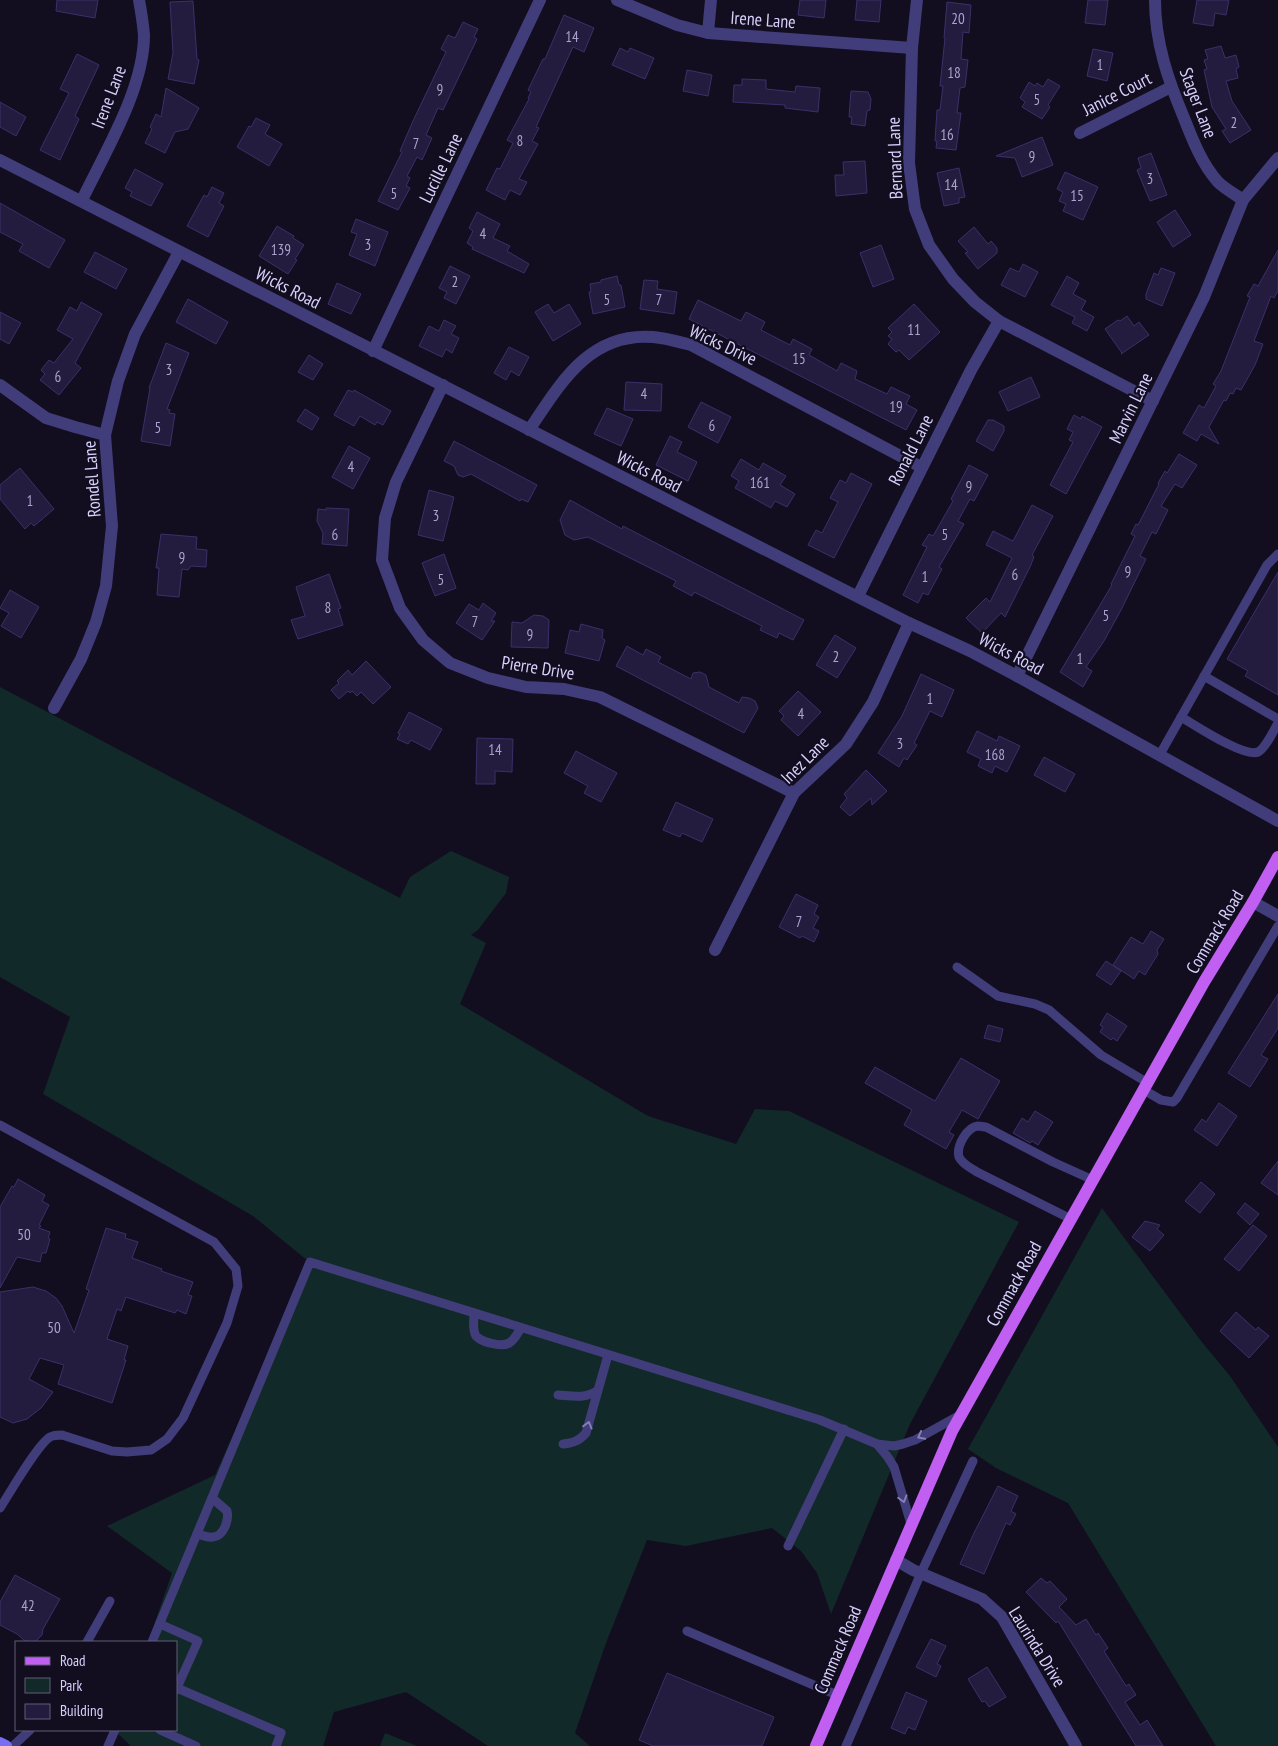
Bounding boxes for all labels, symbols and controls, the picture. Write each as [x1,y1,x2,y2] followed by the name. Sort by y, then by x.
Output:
[730,6,796,33] street label: Irene Lane
[951,9,965,28] house number: 20
[565,27,579,46] house number: 14
[1097,55,1103,74] house number: 1
[86,62,131,132] street label: Irene Lane
[947,63,961,82] house number: 18
[1175,64,1222,141] street label: Stager Lane
[1078,66,1155,121] street label: Janice Court
[437,80,443,99] house number: 9
[1034,90,1040,109] house number: 5
[1231,113,1237,132] house number: 2
[882,117,907,200] street label: Bernard Lane
[940,125,954,144] house number: 16
[414,129,467,206] street label: Lucille Lane
[517,131,523,150] house number: 8
[413,134,419,153] house number: 7
[1029,147,1035,166] house number: 9
[1147,169,1153,188] house number: 3
[944,175,958,194] house number: 14
[391,184,397,203] house number: 5
[1070,186,1084,205] house number: 15
[480,224,487,243] house number: 4
[365,235,371,254] house number: 3
[271,240,291,259] house number: 139
[252,261,325,314] street label: Wicks Road
[452,272,458,291] house number: 2
[604,290,610,309] house number: 5
[656,290,662,309] house number: 7
[686,319,761,370] street label: Wicks Drive
[907,320,921,339] house number: 11
[792,349,806,368] house number: 15
[166,360,172,379] house number: 3
[55,367,62,386] house number: 6
[1104,369,1158,447] street label: Marvin Lane
[641,384,648,403] house number: 4
[889,397,903,416] house number: 19
[883,411,938,489] street label: Ronald Lane
[709,416,716,435] house number: 6
[155,418,161,437] house number: 5
[77,440,106,518] street label: Rondel Lane
[613,445,686,498] street label: Wicks Road
[348,457,355,476] house number: 4
[750,473,770,492] house number: 161
[966,477,972,496] house number: 9
[27,491,33,510] house number: 1
[433,506,439,525] house number: 3
[332,525,339,544] house number: 6
[942,525,948,544] house number: 5
[179,548,185,567] house number: 9
[1125,562,1131,581] house number: 9
[1012,565,1019,584] house number: 6
[922,567,928,586] house number: 1
[438,570,444,589] house number: 5
[325,598,331,617] house number: 8
[1103,606,1109,625] house number: 5
[472,612,478,631] house number: 7
[527,625,533,644] house number: 9
[975,627,1048,680] street label: Wicks Road
[833,647,839,666] house number: 2
[1077,649,1083,668] house number: 1
[500,650,576,685] street label: Pierre Drive
[927,689,933,708] house number: 1
[798,704,805,723] house number: 4
[776,731,834,789] street label: Inez Lane
[897,734,903,753] house number: 3
[488,740,502,759] house number: 14
[985,745,1005,764] house number: 168
[1181,886,1249,978] street label: Commack Road
[796,912,802,931] house number: 7
[17,1225,31,1244] house number: 50
[981,1237,1046,1330] street label: Commack Road
[47,1318,61,1337] house number: 50
[582,1420,593,1429] one-way arrow
[917,1430,926,1440] one-way arrow
[897,1494,907,1502] one-way arrow
[21,1596,35,1615] house number: 42
[809,1602,866,1697] street label: Commack Road
[1004,1602,1071,1691] street label: Laurinda Drive
[15,1641,178,1731] legend
[60,1651,86,1670] text: Road
[60,1676,82,1695] text: Park
[60,1701,103,1720] text: Building

